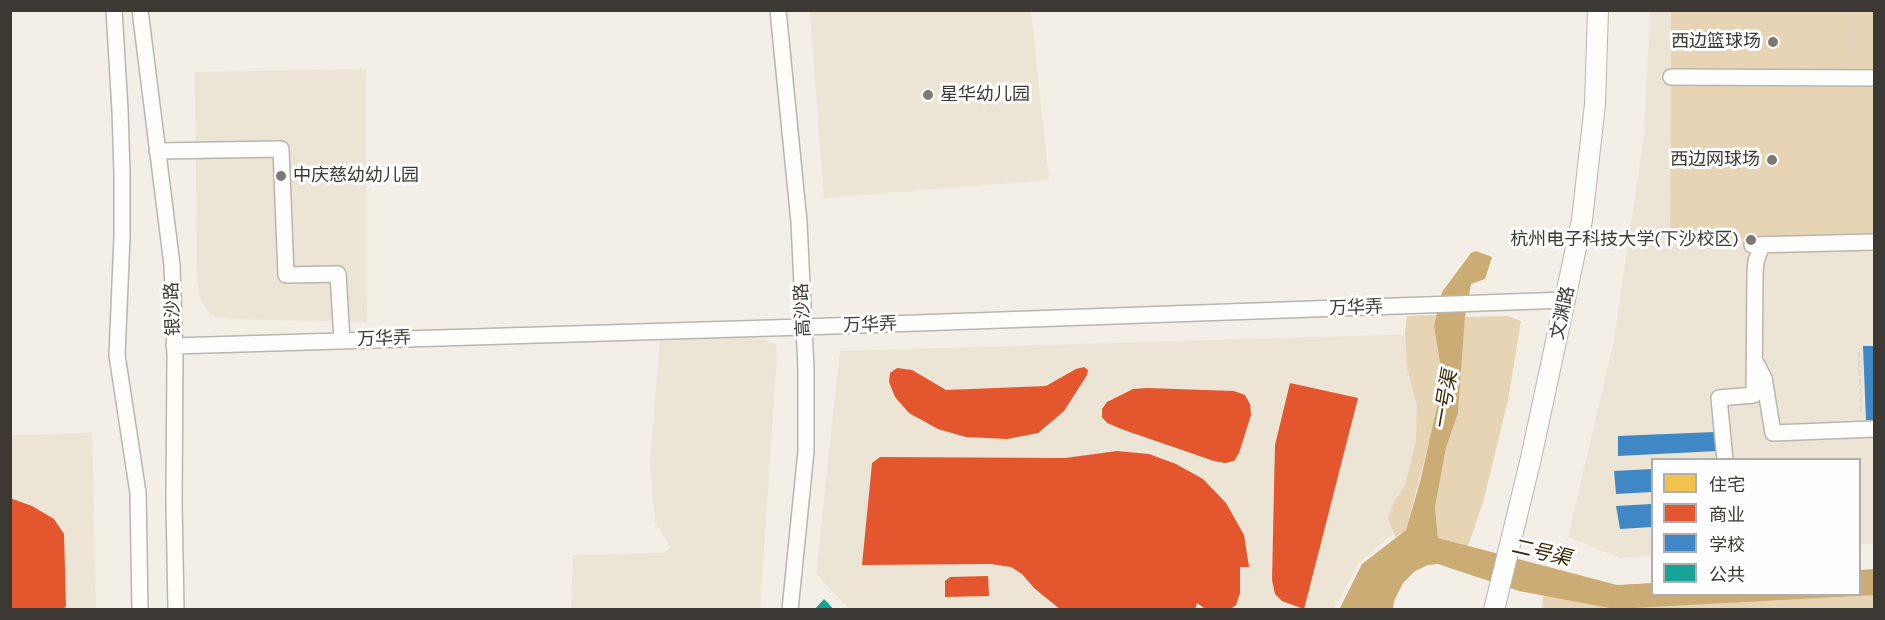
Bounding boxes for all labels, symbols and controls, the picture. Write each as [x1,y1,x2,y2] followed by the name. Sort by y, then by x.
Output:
[1671,31,1761,53] place label: 西边篮球场
[1766,35,1780,49] marker: 西边篮球场
[940,84,1030,106] place label: 星华幼儿园
[921,88,935,102] marker: 星华幼儿园
[1670,149,1760,171] place label: 西边网球场
[1765,153,1779,167] marker: 西边网球场
[293,165,419,187] place label: 中庆慈幼幼儿园
[274,169,288,183] marker: 中庆慈幼幼儿园
[1510,229,1739,251] place label: 杭州电子科技大学(下沙校区)
[1744,233,1758,247] marker: 杭州电子科技大学(下沙校区)
[161,282,185,336] street label: 银沙路
[791,282,815,338] street label: 高沙路
[1547,284,1579,342] street label: 文渊路
[1329,296,1383,320] street label: 万华弄
[843,313,897,337] street label: 万华弄
[357,327,411,351] street label: 万华弄
[1429,368,1463,432] water label: 一号渠
[1651,458,1861,596] legend
[1709,474,1745,496] text: 住宅
[1709,504,1745,526] text: 商业
[1709,534,1745,556] text: 学校
[1509,535,1573,571] water label: 二号渠
[1709,564,1745,586] text: 公共

